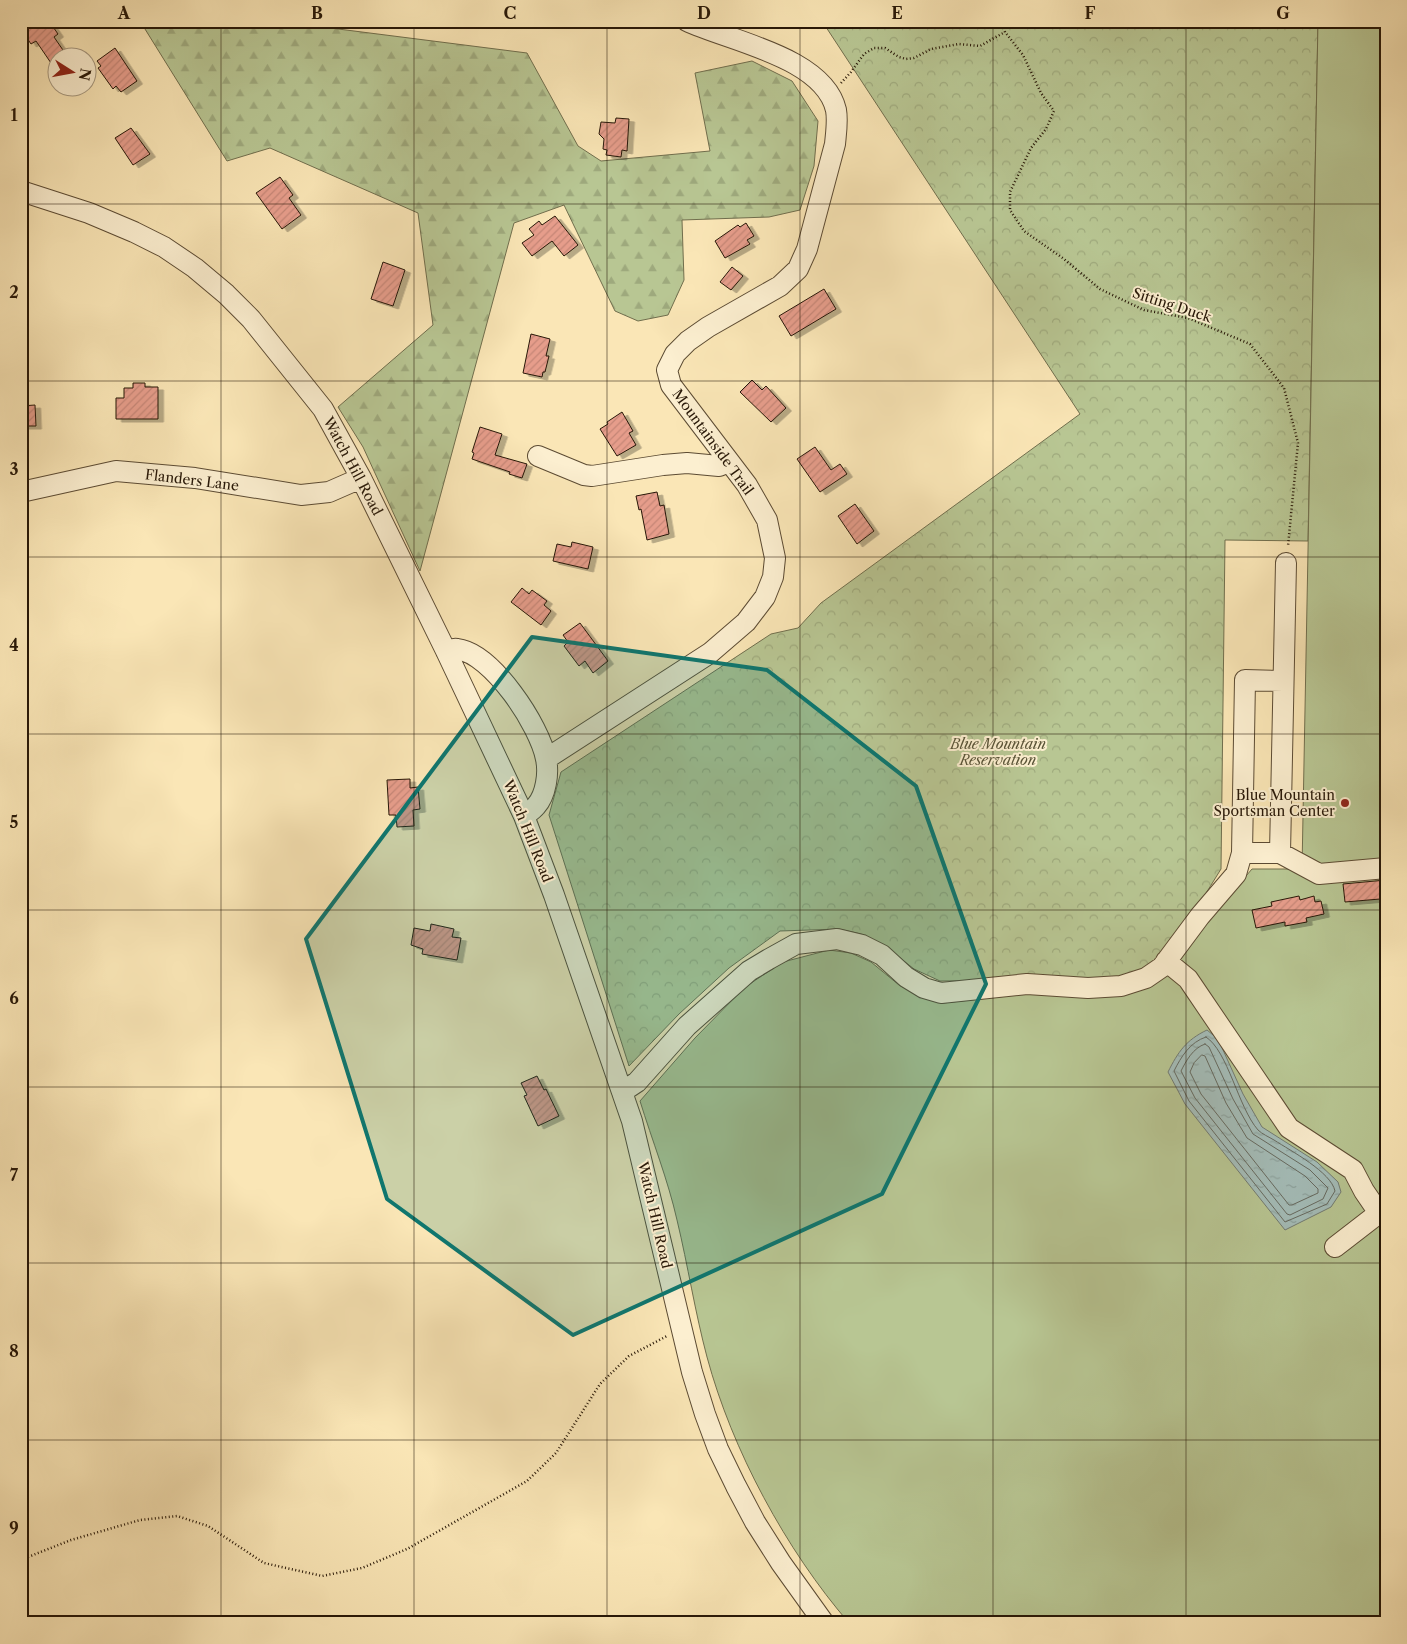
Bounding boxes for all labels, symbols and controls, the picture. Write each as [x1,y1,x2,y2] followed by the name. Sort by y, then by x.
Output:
[117,3,131,23] text: A
[311,3,323,23] text: B
[504,3,516,23] text: C
[697,3,711,23] text: D
[891,3,903,23] text: E
[1085,3,1096,23] text: F
[1276,3,1290,23] text: G
[48,48,98,98] north arrow
[75,67,95,82] text: N
[10,105,18,125] text: 1
[9,282,19,302] text: 2
[1130,284,1215,327] street label: Sitting Duck
[669,386,757,498] street label: Mountainside Trail
[319,413,387,519] street label: Watch Hill Road
[9,459,19,479] text: 3
[144,465,240,495] street label: Flanders Lane
[9,635,19,655] text: 4
[949,735,1046,769] park label: Blue Mountain Reservation
[499,776,557,885] street label: Watch Hill Road
[1214,786,1335,820] place label: Blue Mountain Sportsman Center
[1339,797,1351,809] marker: Blue Mountain Sportsman Center
[10,812,19,832] text: 5
[9,988,19,1008] text: 6
[634,1159,676,1271] street label: Watch Hill Road
[10,1165,19,1185] text: 7
[9,1341,19,1361] text: 8
[9,1518,19,1538] text: 9

